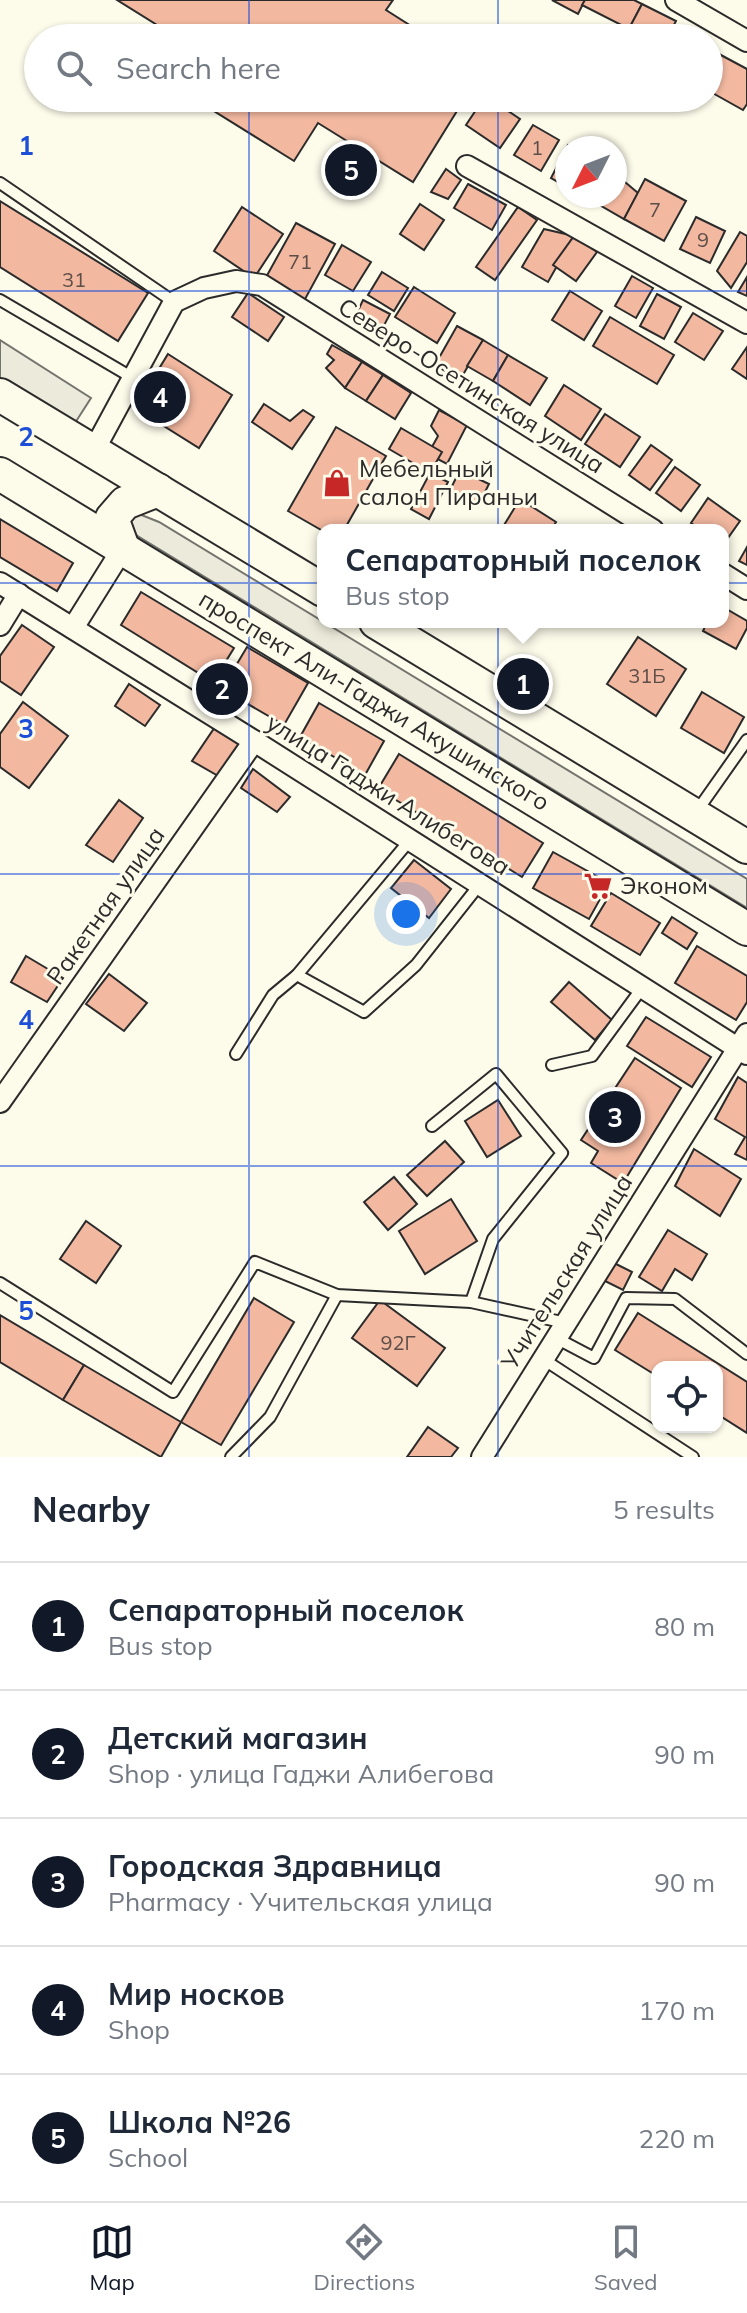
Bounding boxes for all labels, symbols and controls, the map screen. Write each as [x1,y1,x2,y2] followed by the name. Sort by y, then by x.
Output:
[24,24,723,112] search box
[52,46,96,90] icon: search
[116,49,281,87] text: Search here
[18,129,34,162] text: 1
[531,135,543,160] house number: 1
[555,136,627,208] north arrow
[325,140,377,200] pin: 5
[649,197,661,222] house number: 7
[697,227,709,252] house number: 9
[288,249,312,274] house number: 71
[62,267,86,292] house number: 31
[333,291,610,479] street label: Северо-Осетинская улица
[134,367,186,427] pin: 4
[18,420,34,453] text: 2
[359,453,538,511] place label: Мебельный салон Пираньи
[322,468,352,498] shop icon: Мебельный салон Пираньи
[317,524,729,628] popup
[345,541,701,579] text: Сепараторный поселок
[345,579,450,612] text: Bus stop
[194,583,555,817] street label: проспект Али-Гаджи Акушинского
[497,654,549,714] pin: 1
[196,659,248,719] pin: 2
[628,663,666,688] house number: 31Б
[261,707,516,881] street label: улица Гаджи Алибегова
[18,712,34,745] text: 3
[40,821,171,990] street label: Ракетная улица
[620,870,708,900] place label: Эконом
[583,871,613,901] supermarket icon: Эконом
[386,894,426,934] your location
[18,1003,34,1036] text: 4
[589,1087,641,1147] pin: 3
[493,1168,638,1375] street label: Учительская улица
[18,1294,34,1327] text: 5
[380,1330,416,1355] house number: 92Г
[651,1361,723,1433] map controls
[651,1361,723,1433] button: locate
[32,1488,150,1531] text: Nearby
[613,1493,715,1526] text: 5 results
[108,1591,464,1629] text: Сепараторный поселок
[50,1610,66,1643] text: 1
[654,1610,715,1643] text: 80 m
[108,1629,213,1662] text: Bus stop
[108,1719,368,1757] text: Детский магазин
[50,1738,66,1771] text: 2
[654,1738,715,1771] text: 90 m
[108,1757,494,1790] text: Shop · улица Гаджи Алибегова
[108,1847,442,1885] text: Городская Здравница
[50,1866,66,1899] text: 3
[654,1866,715,1899] text: 90 m
[108,1885,493,1918] text: Pharmacy · Учительская улица
[108,1975,285,2013] text: Мир носков
[50,1994,66,2027] text: 4
[639,1994,715,2027] text: 170 m
[108,2013,170,2046] text: Shop
[108,2103,291,2141] text: Школа №26
[50,2122,66,2155] text: 5
[639,2122,715,2155] text: 220 m
[108,2141,188,2174] text: School
[89,2220,135,2296] tab: Map
[314,2220,415,2296] tab: Directions
[594,2220,658,2296] tab: Saved

